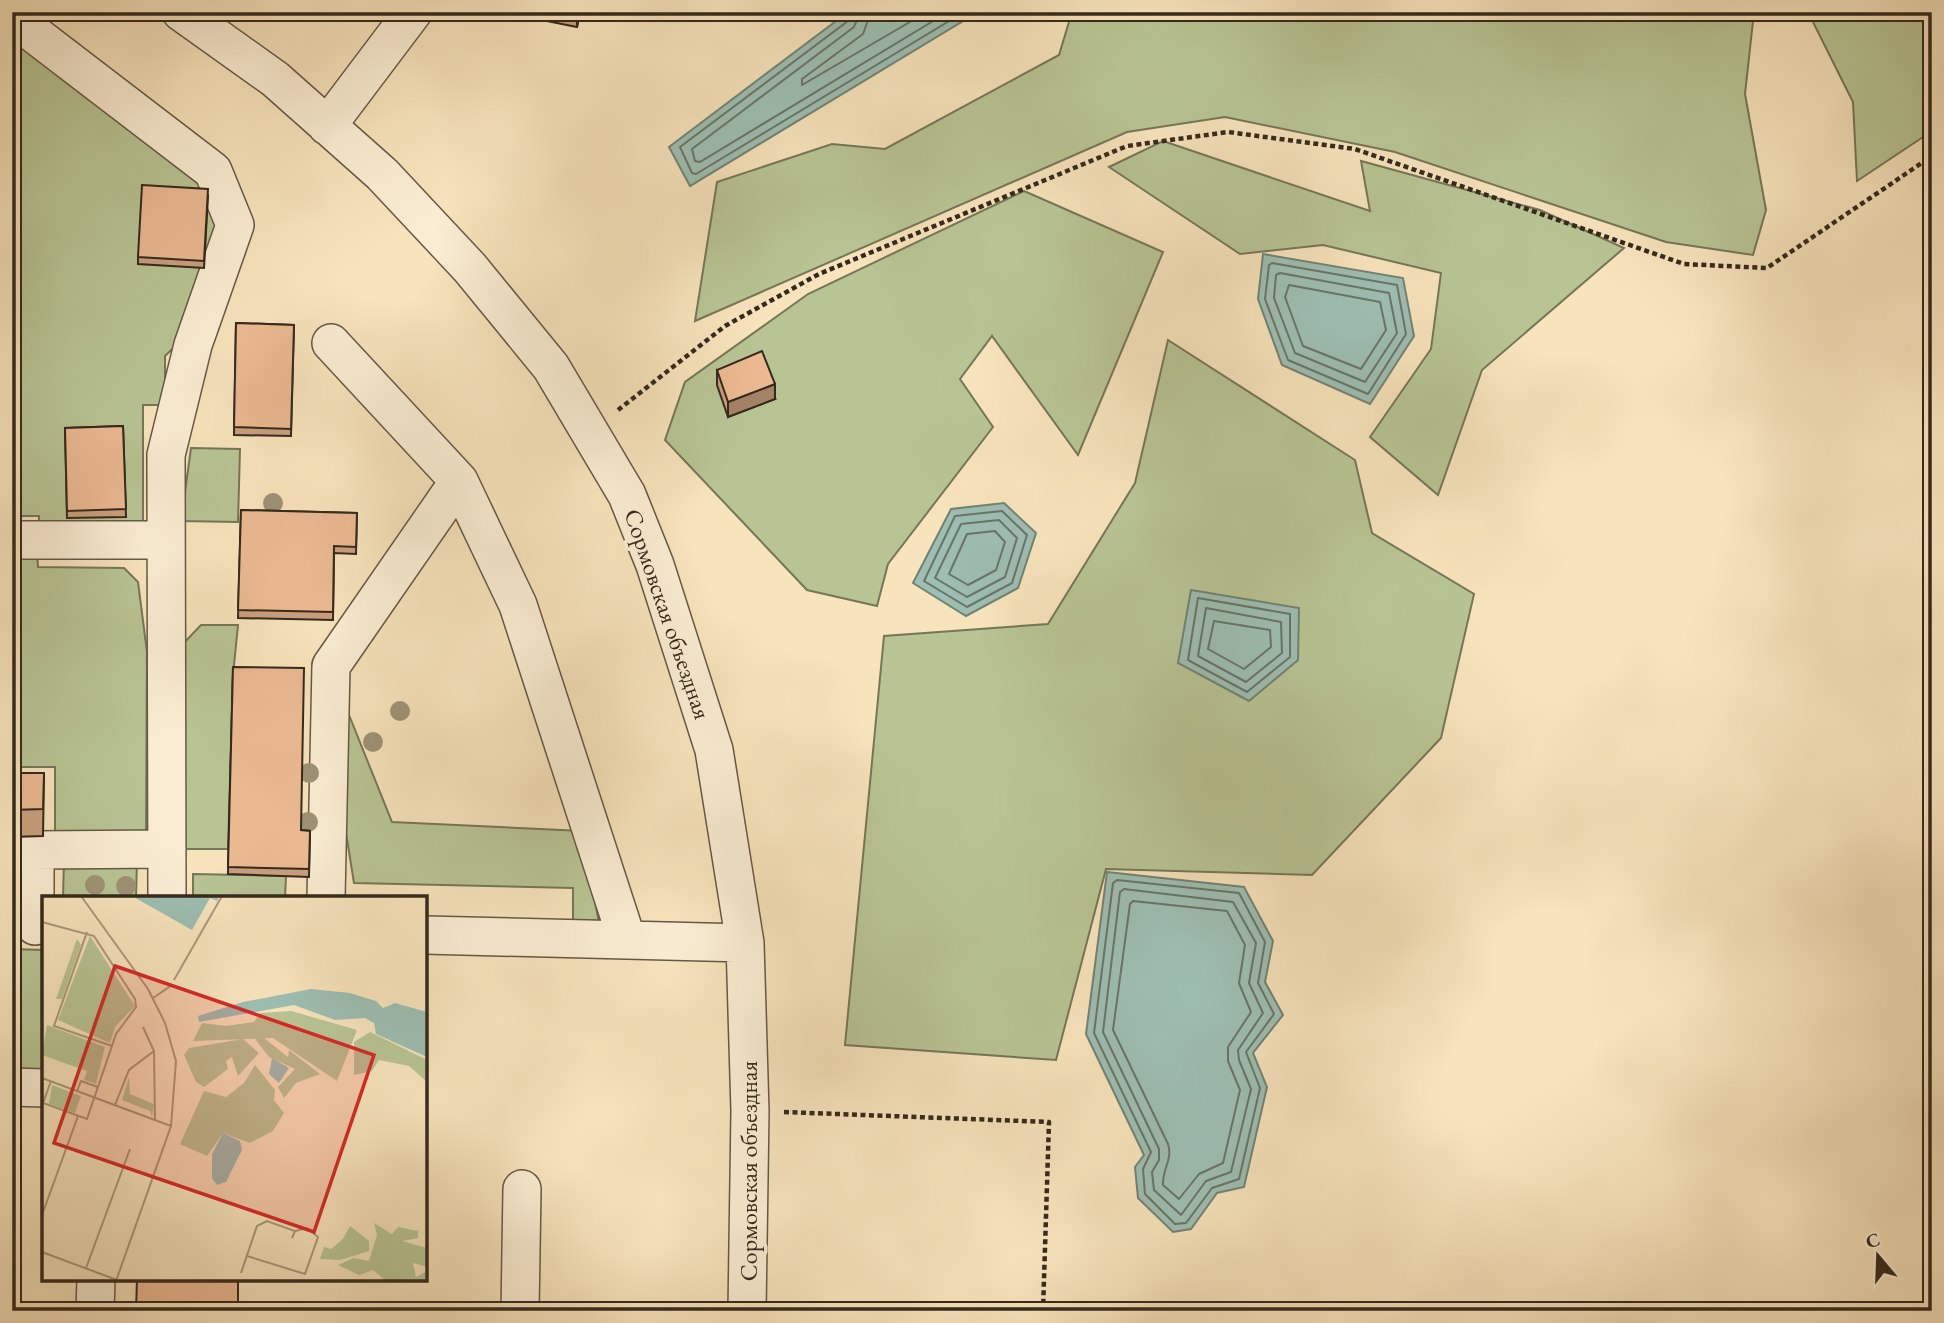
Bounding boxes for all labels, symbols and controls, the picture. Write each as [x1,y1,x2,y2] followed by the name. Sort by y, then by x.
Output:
[617,505,719,723] street label: Сормовская объездная
[42,896,427,1281] inset map
[733,1061,764,1281] street label: Сормовская объездная
[1842,1222,1912,1292] north arrow
[1862,1226,1883,1254] text: С

